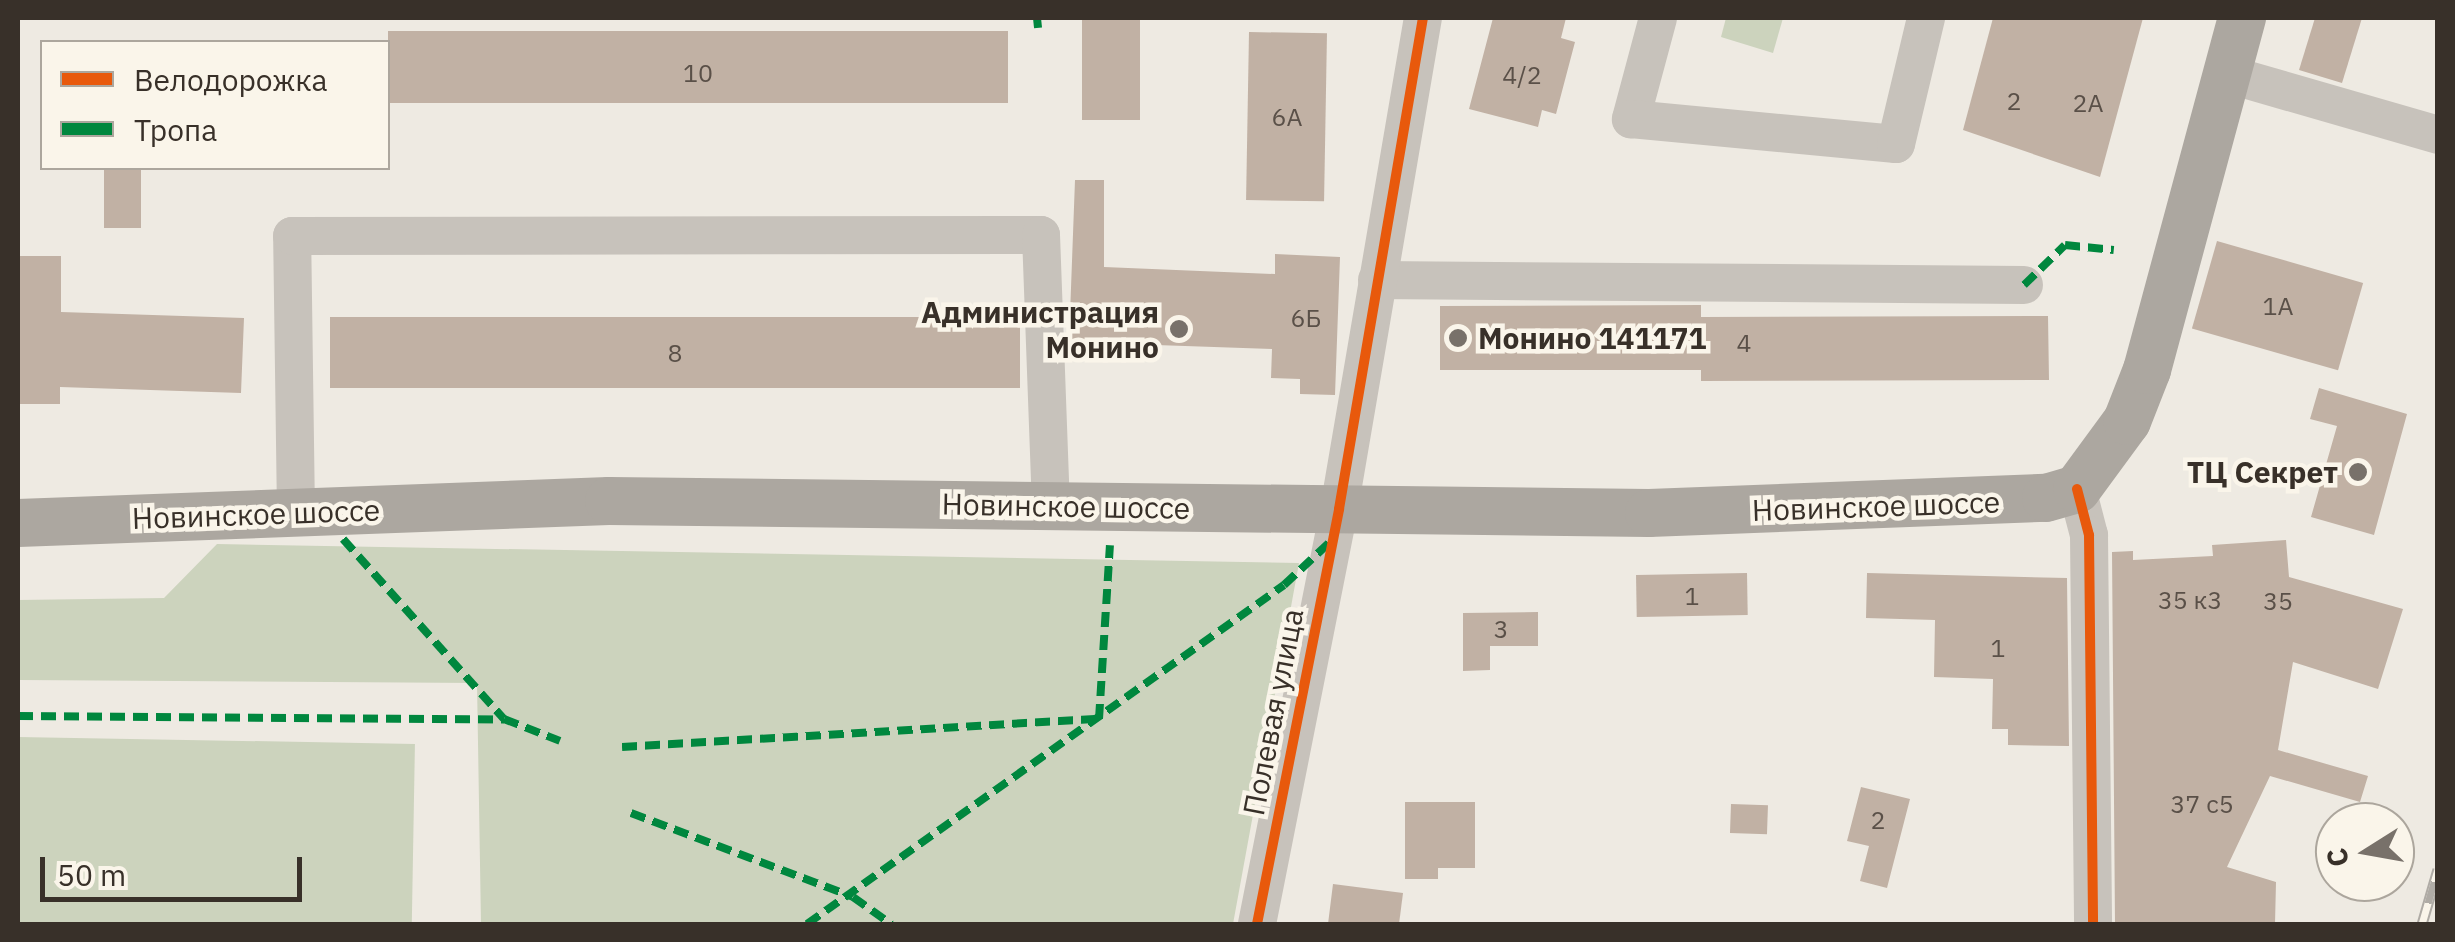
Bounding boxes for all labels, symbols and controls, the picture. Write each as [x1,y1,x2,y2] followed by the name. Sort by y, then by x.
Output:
[40,40,390,170] legend
[683,58,713,88] house number: 10
[134,60,328,99] text: Велодорожка
[1502,60,1542,90] house number: 4/2
[2007,86,2021,116] house number: 2
[2072,88,2104,118] house number: 2А
[1271,102,1303,132] house number: 6А
[134,110,217,149] text: Тропа
[2262,291,2294,321] house number: 1А
[921,294,1159,364] place label: Администрация Монино
[1291,303,1321,333] house number: 6Б
[1168,318,1190,340] marker: Администрация Монино
[1478,320,1707,356] place label: Монино 141171
[1447,327,1469,349] marker: Монино 141171
[1737,328,1751,358] house number: 4
[668,338,682,368] house number: 8
[2187,454,2338,490] place label: ТЦ Секрет
[2347,461,2369,483] marker: ТЦ Секрет
[1751,484,2001,528] street label: Новинское шоссе
[941,486,1191,526] street label: Новинское шоссе
[131,492,381,536] street label: Новинское шоссе
[1685,581,1699,611] house number: 1
[2158,585,2222,615] house number: 35 к3
[2263,586,2293,616] house number: 35
[1235,606,1311,818] street label: Полевая улица
[1494,614,1508,644] house number: 3
[1991,633,2005,663] house number: 1
[2170,789,2234,819] house number: 37 с5
[2315,802,2415,902] north arrow
[1871,805,1885,835] house number: 2
[45,837,308,899] scale bar
[2317,845,2357,870] text: С
[57,855,126,894] text: 50 m

